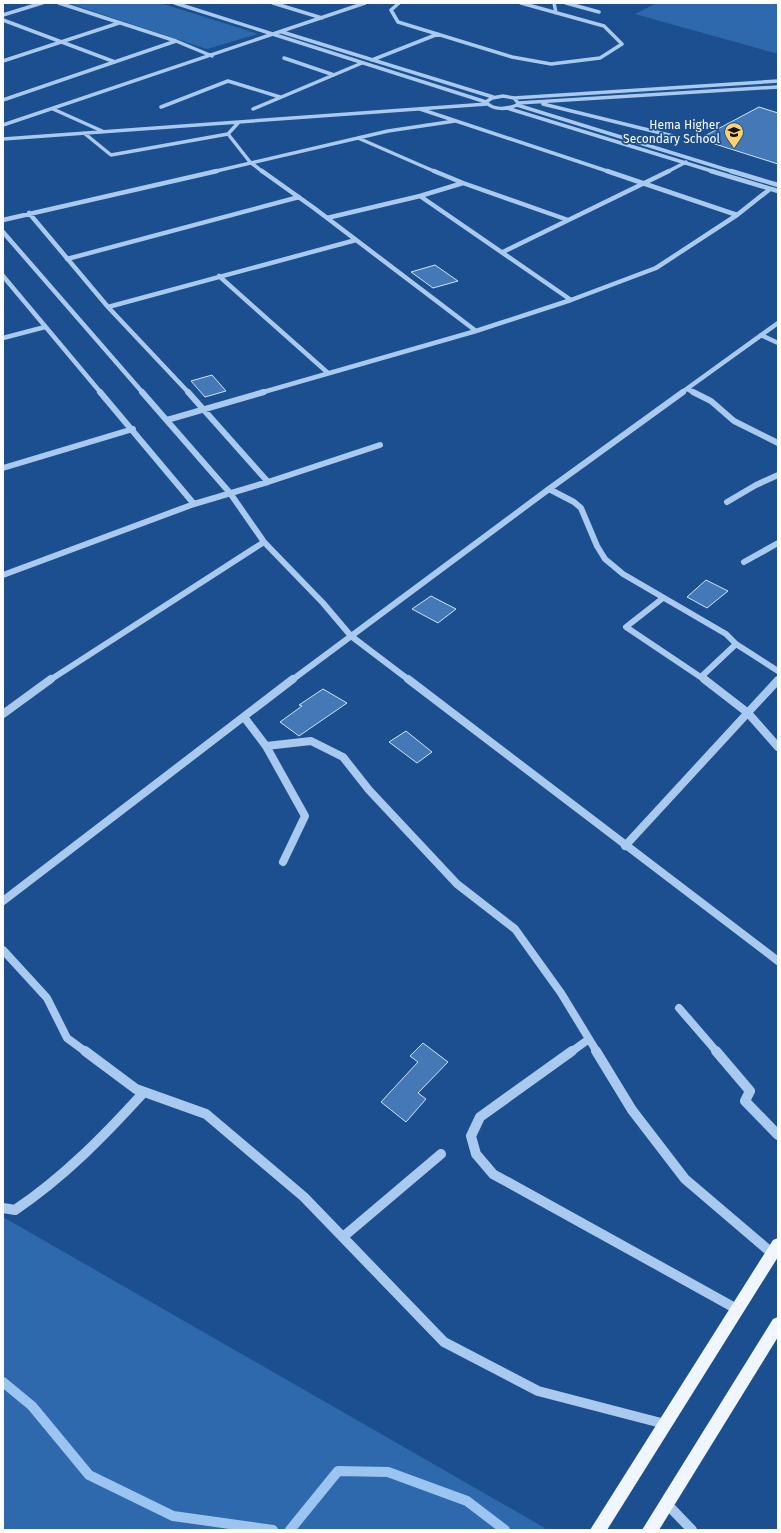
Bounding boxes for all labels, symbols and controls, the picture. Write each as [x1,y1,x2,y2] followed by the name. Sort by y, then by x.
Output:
[623,118,720,146] place label: Hema Higher Secondary School
[723,121,745,149] school or university icon: Hema Higher Secondary School

